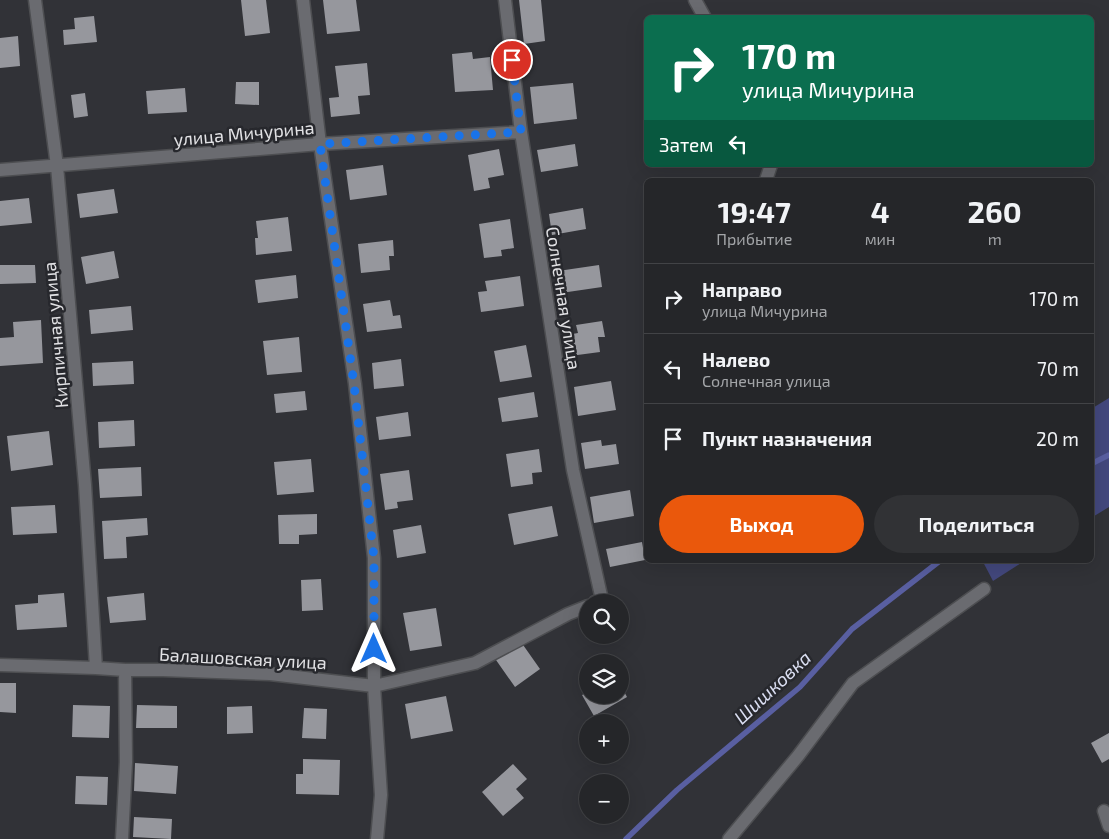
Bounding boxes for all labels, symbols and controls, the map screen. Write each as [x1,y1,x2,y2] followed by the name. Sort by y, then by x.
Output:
[742,34,836,76] text: 170 m
[659,35,724,100] icon: right
[491,39,533,81] pin
[498,46,526,74] icon: arrive
[742,76,915,102] text: улица Мичурина
[173,116,315,150] street label: улица Мичурина
[724,130,752,158] icon: left
[659,133,714,156] text: Затем
[718,193,791,229] text: 19:47
[870,193,890,229] text: 4
[968,193,1022,229] text: 260
[542,225,586,371] street label: Солнечная улица
[716,229,792,248] text: Прибытие
[865,229,895,248] text: мин
[988,229,1002,248] text: m
[38,261,72,409] street label: Кирпичная улица
[702,278,782,301] text: Направо
[659,285,687,313] icon: right
[1029,287,1079,310] text: 170 m
[702,301,828,320] text: улица Мичурина
[702,348,770,371] text: Налево
[659,355,687,383] icon: left
[1037,357,1079,380] text: 70 m
[702,371,831,390] text: Солнечная улица
[659,425,687,453] icon: arrive
[702,427,872,450] text: Пункт назначения
[1036,427,1079,450] text: 20 m
[659,495,864,553] button: Выход
[874,495,1079,553] button: Поделиться
[579,594,629,824] map controls
[579,594,629,644] button: search
[347,622,399,674] position arrow
[159,643,327,673] street label: Балашовская улица
[729,646,815,728] water label: Шишковка
[579,654,629,704] button: layers
[579,714,629,764] button: +
[579,774,629,824] button: −

